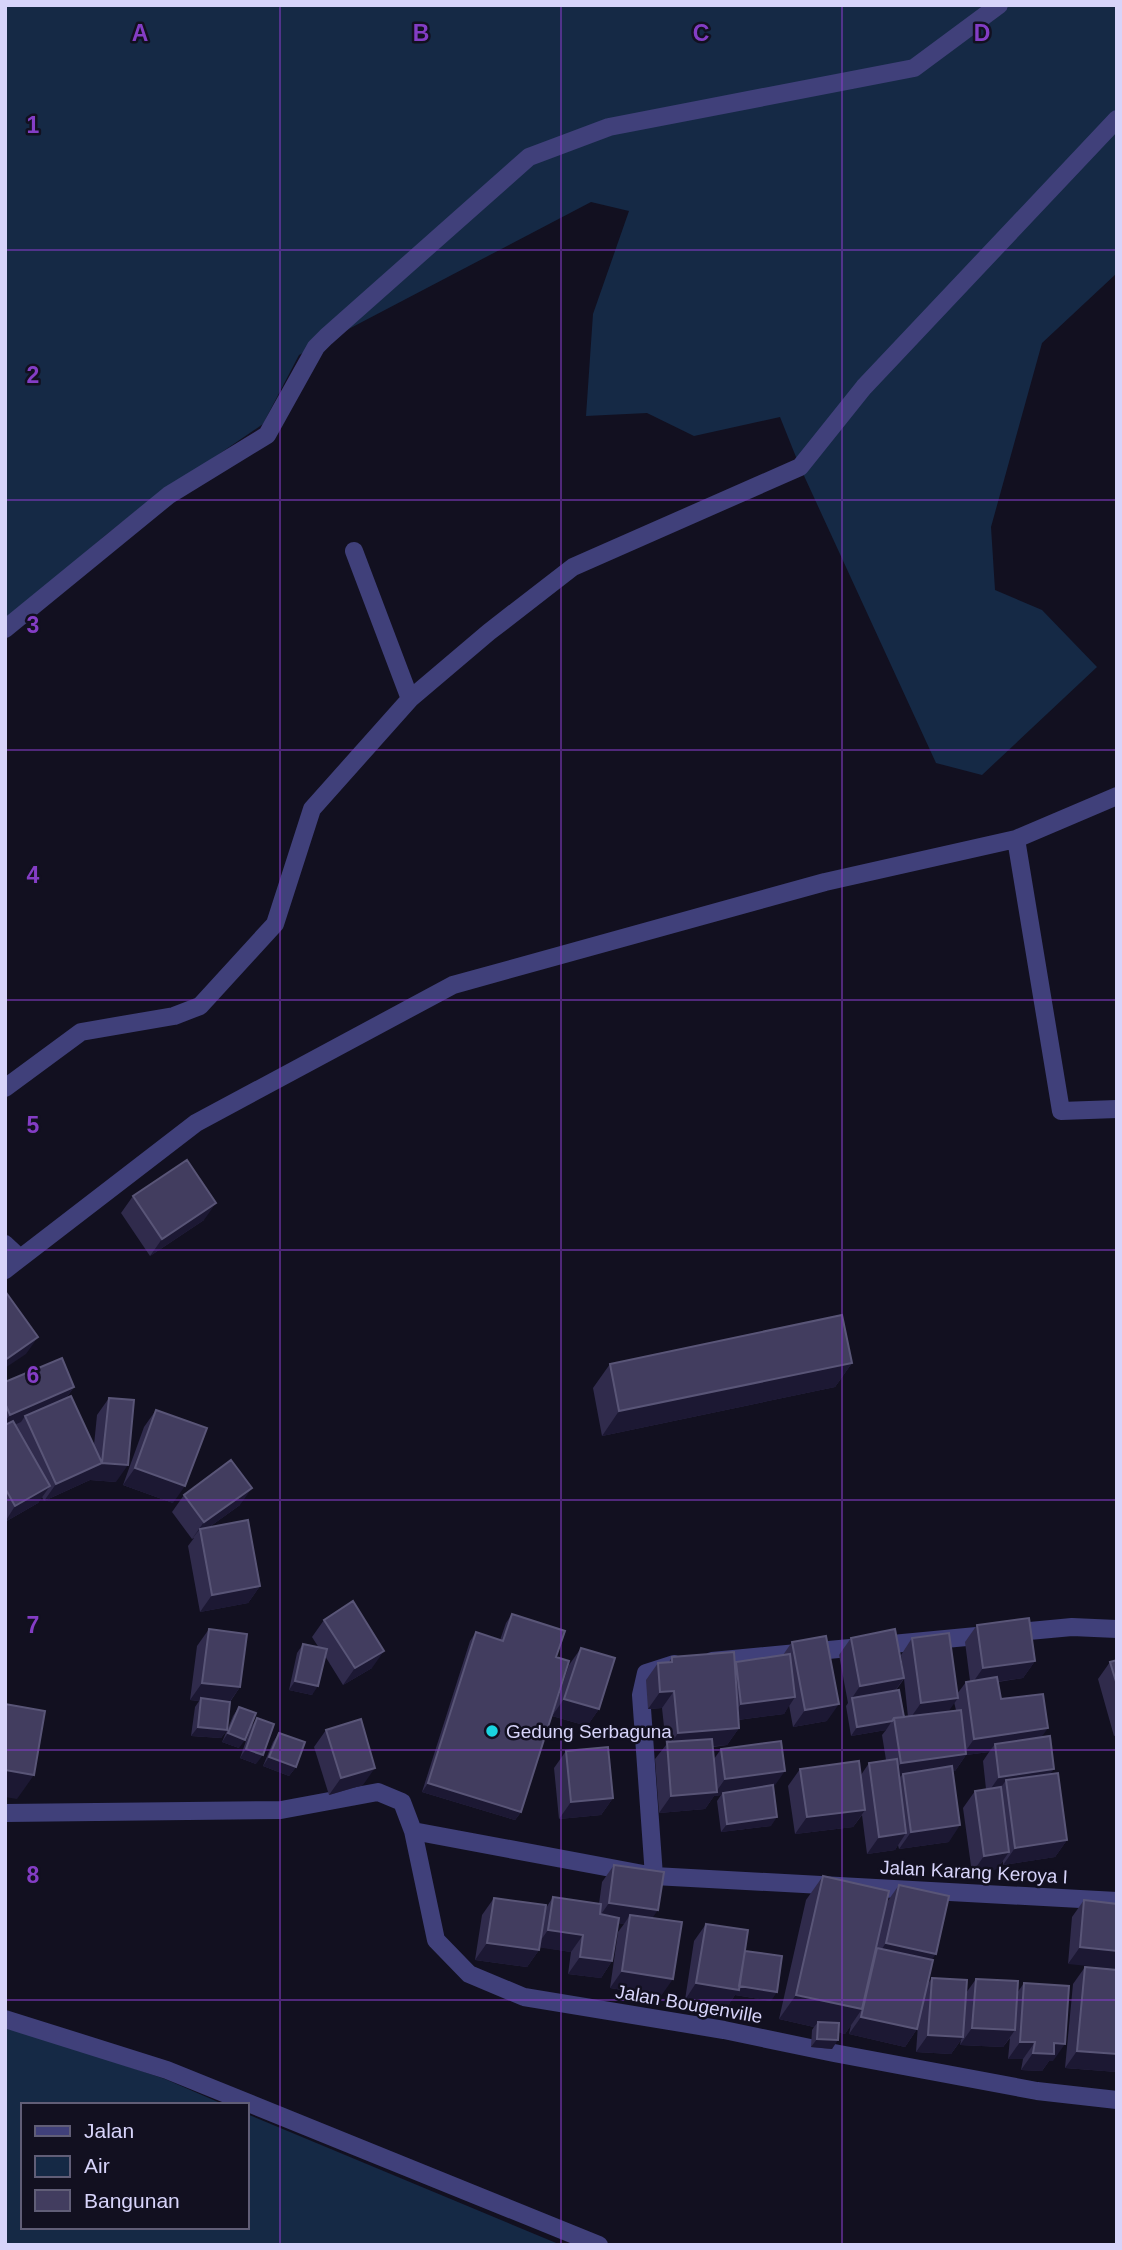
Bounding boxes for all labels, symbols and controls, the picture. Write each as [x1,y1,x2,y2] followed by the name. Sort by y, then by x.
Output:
[132,20,148,46] text: A
[413,20,429,46] text: B
[693,20,709,46] text: C
[974,20,990,46] text: D
[27,112,40,138] text: 1
[27,362,39,388] text: 2
[27,612,39,638] text: 3
[27,862,40,888] text: 4
[27,1112,40,1138] text: 5
[27,1362,39,1388] text: 6
[27,1612,39,1638] text: 7
[506,1721,672,1742] place label: Gedung Serbaguna
[484,1723,500,1739] marker: Gedung Serbaguna
[880,1857,1068,1887] street label: Jalan Karang Keroya I
[27,1862,40,1888] text: 8
[614,1981,764,2027] street label: Jalan Bougenville
[21,2103,248,2229] legend
[84,2119,134,2142] text: Jalan
[84,2154,110,2177] text: Air
[84,2189,180,2212] text: Bangunan

